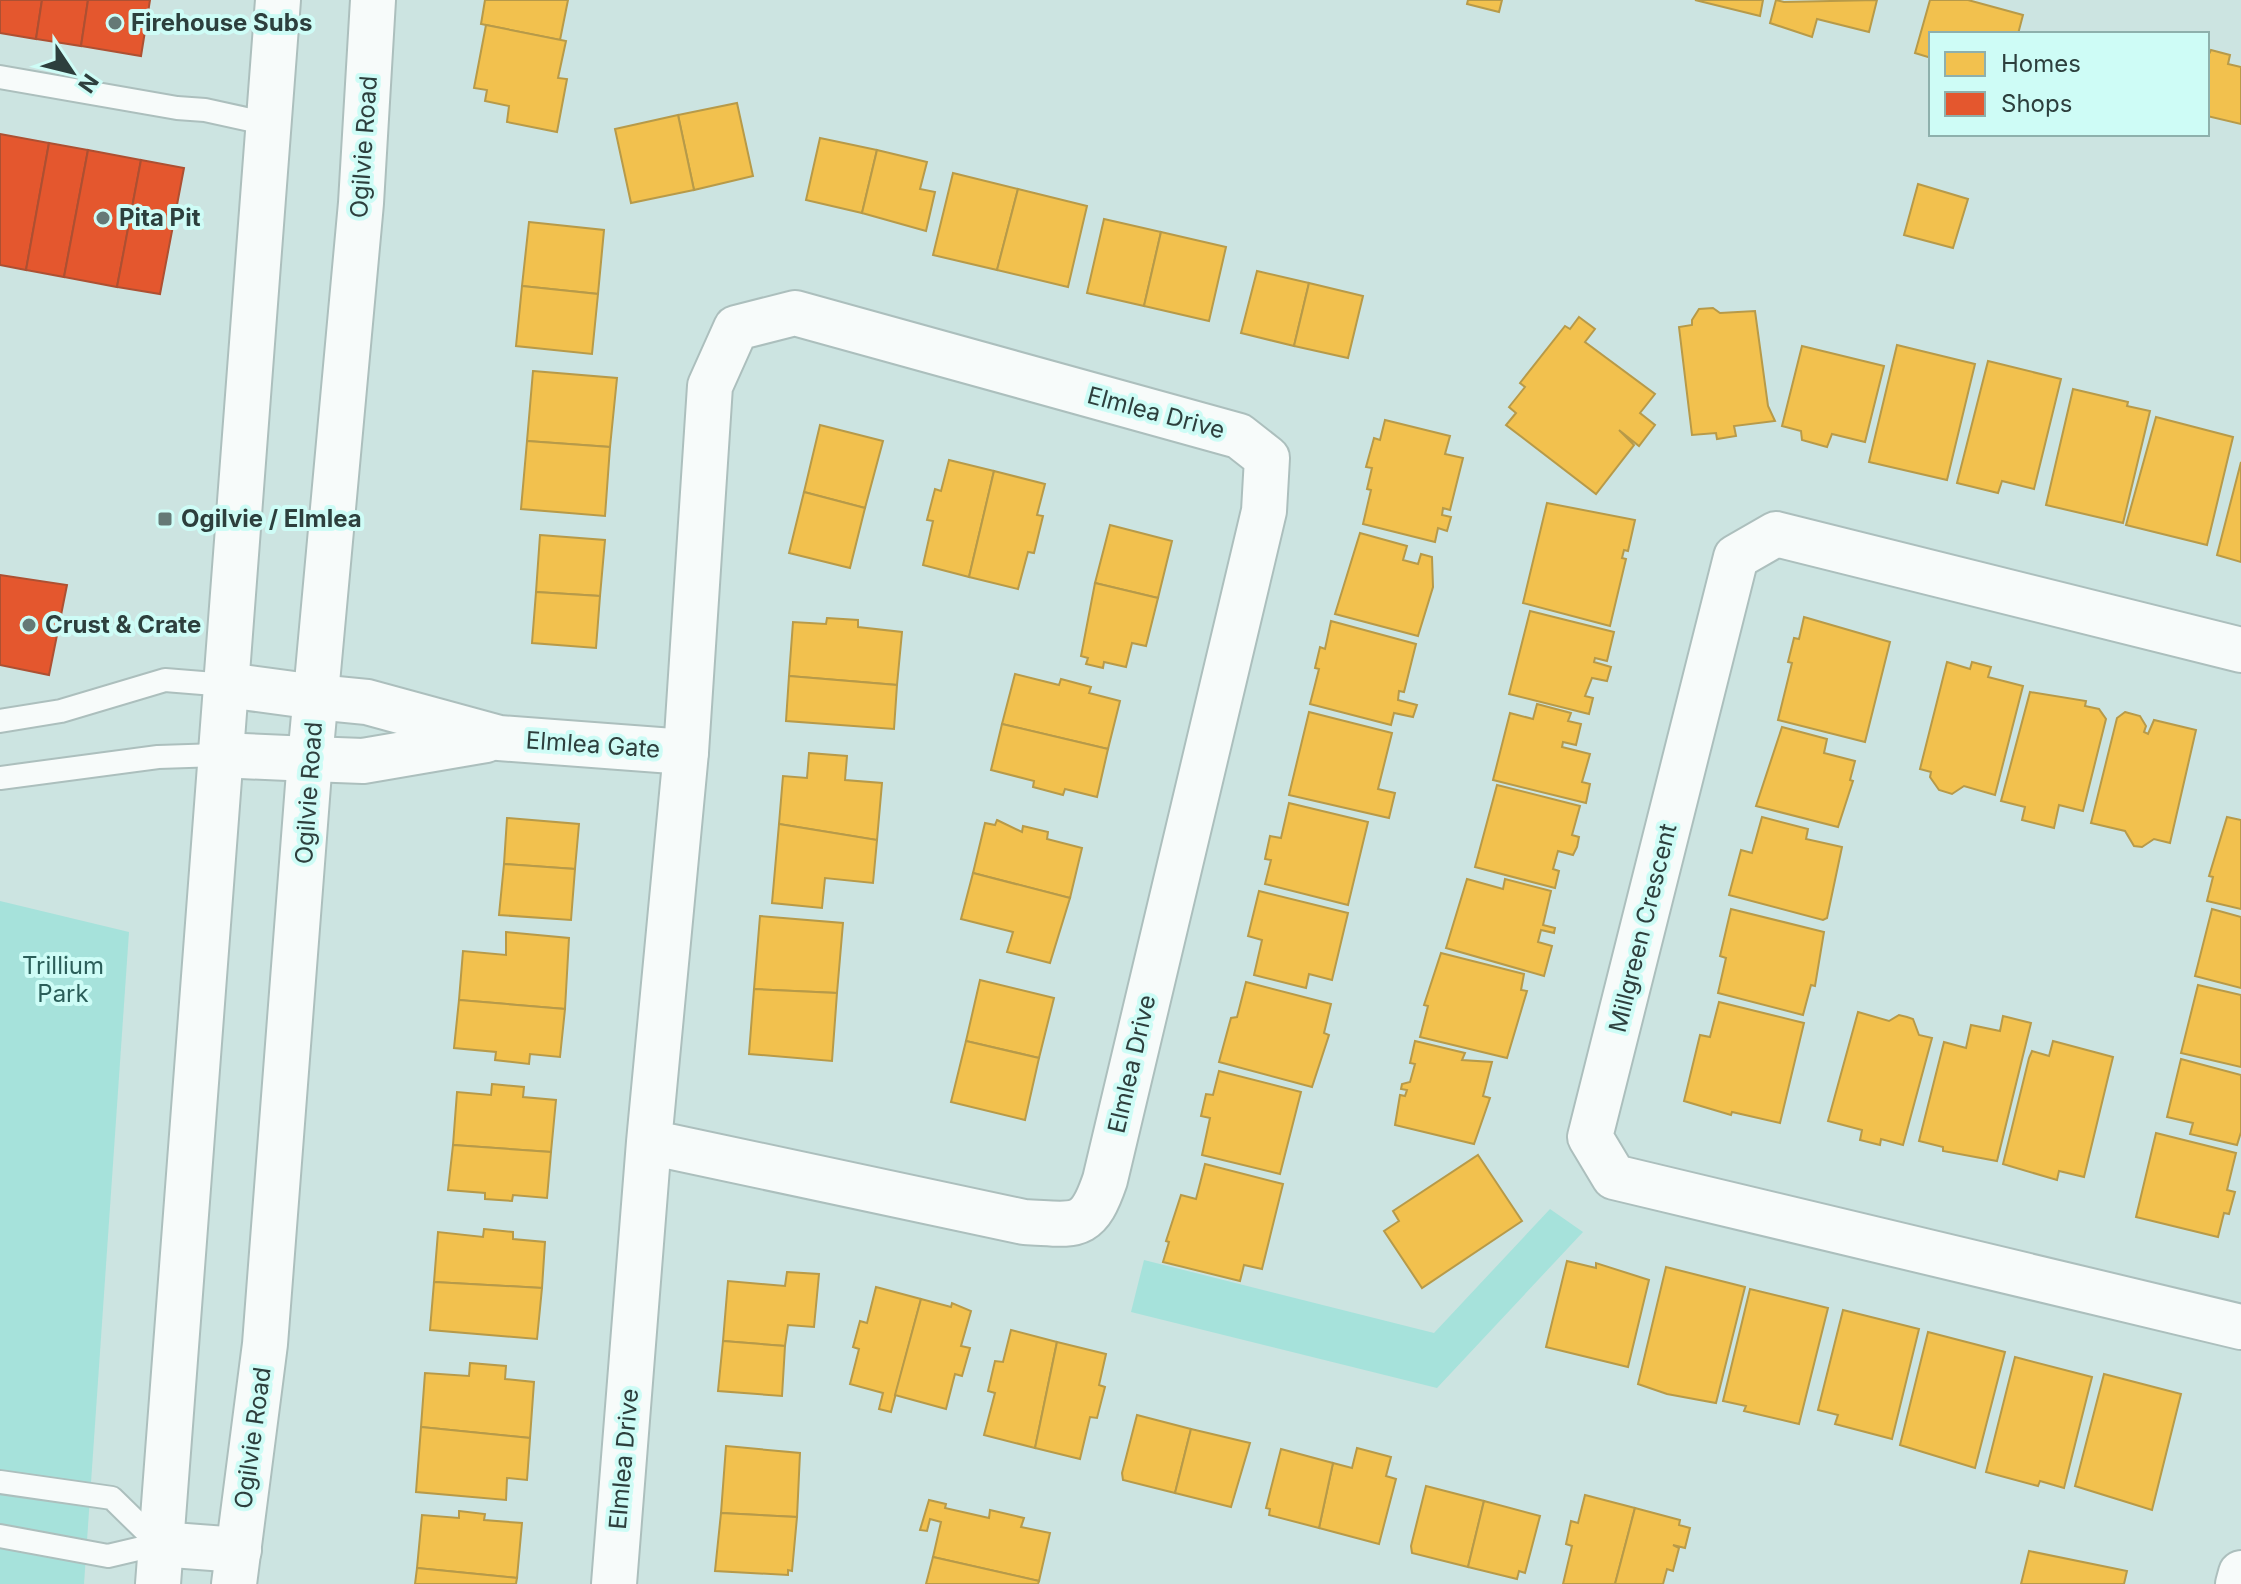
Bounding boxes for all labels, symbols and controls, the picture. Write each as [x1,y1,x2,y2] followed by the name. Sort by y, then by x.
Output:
[131,8,312,37] place label: Firehouse Subs
[106,14,124,32] marker: Firehouse Subs
[32,32,112,112] north arrow
[1929,32,2209,136] legend
[2001,49,2081,78] text: Homes
[73,69,104,98] text: N
[344,75,383,219] street label: Ogilvie Road
[2001,89,2072,118] text: Shops
[119,203,201,232] place label: Pita Pit
[94,209,112,227] marker: Pita Pit
[1084,380,1228,445] street label: Elmlea Drive
[181,504,362,533] place label: Ogilvie / Elmlea
[156,510,174,528] marker: Ogilvie / Elmlea
[45,610,201,639] place label: Crust & Crate
[20,616,38,634] marker: Crust & Crate
[289,721,328,865] street label: Ogilvie Road
[525,725,661,764] street label: Elmlea Gate
[1603,820,1682,1035] street label: Millgreen Crescent
[22,951,104,1008] park label: Trillium Park
[1102,992,1162,1136] street label: Elmlea Drive
[228,1365,277,1511] street label: Ogilvie Road
[603,1387,644,1530] street label: Elmlea Drive

